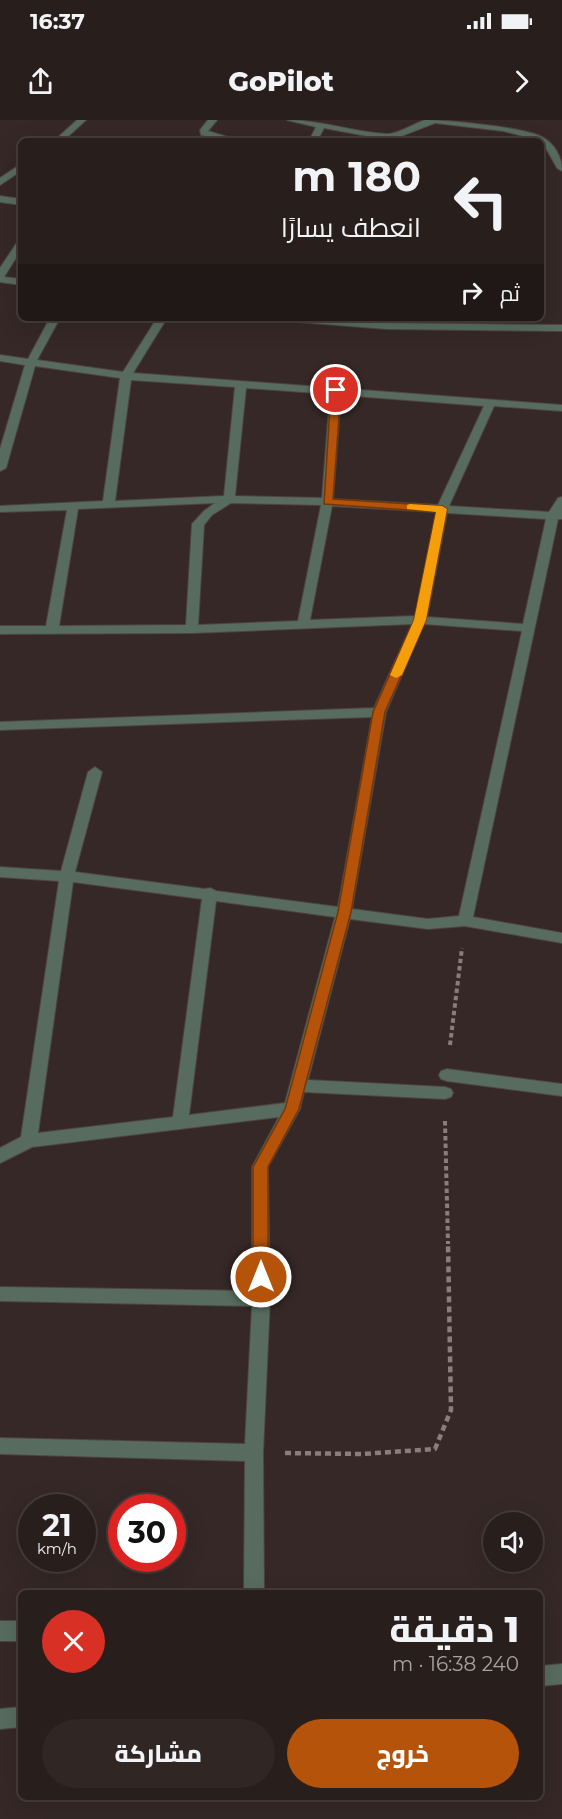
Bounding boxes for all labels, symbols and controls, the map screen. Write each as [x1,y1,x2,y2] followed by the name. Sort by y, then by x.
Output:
[30,8,85,35] text: 16:37
[24,65,57,98] icon: share
[228,65,334,98] text: GoPilot
[505,65,538,98] icon: forward
[292,150,421,202] text: 180 m
[442,162,520,240] icon: left
[281,211,421,244] text: انعطف يسارًا
[455,276,488,309] icon: right
[500,280,520,307] text: ثم
[310,364,361,415] pin
[319,373,352,406] icon: arrive
[229,1245,293,1309] position arrow
[108,1494,186,1572] speed limit sign: 30
[42,1507,72,1544] text: 21
[483,1512,543,1572] map controls
[483,1512,543,1572] button: sound
[37,1539,77,1558] text: km/h
[389,1607,519,1651] text: 1 دقيقة
[42,1610,105,1673] button: close
[392,1652,519,1676] text: 240 m · 16:38
[42,1719,275,1788] button: مشاركة
[287,1719,519,1788] button: خروج

